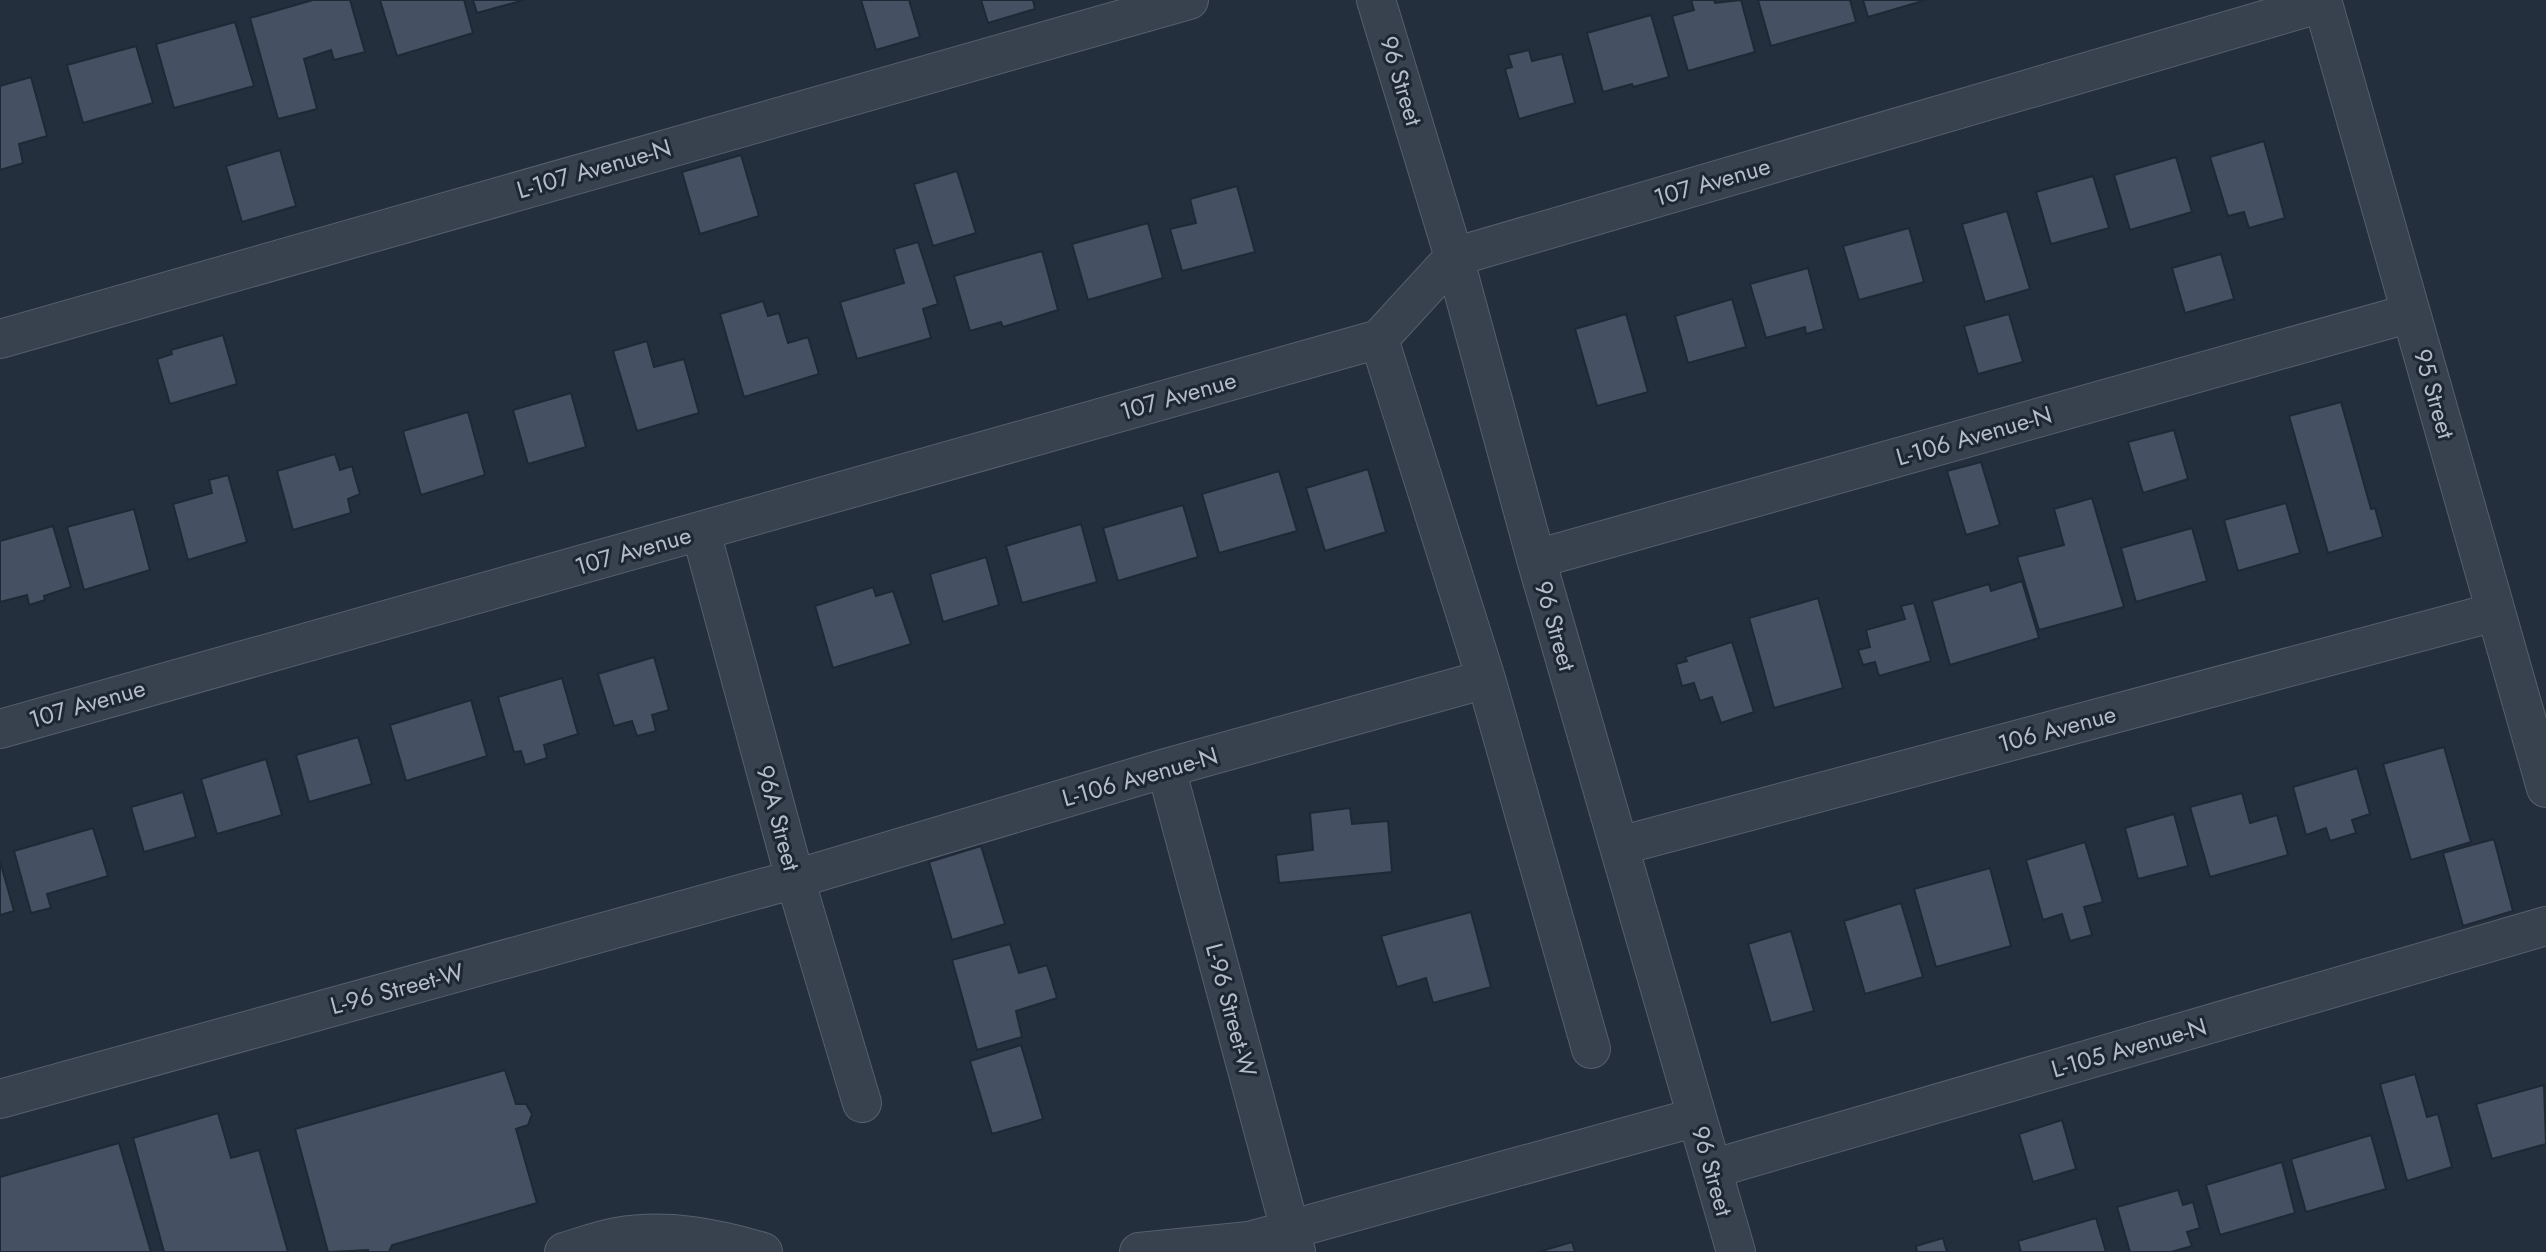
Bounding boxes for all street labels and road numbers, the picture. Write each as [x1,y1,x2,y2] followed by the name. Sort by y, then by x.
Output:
[1371,32,1432,130] street label: 96 Street
[512,130,675,207] street label: L-107 Avenue-N
[1649,148,1774,215] street label: 107 Avenue
[2405,345,2464,443] street label: 95 Street
[1115,362,1240,429] street label: 107 Avenue
[1892,397,2056,474] street label: L-106 Avenue-N
[570,517,695,584] street label: 107 Avenue
[1526,577,1585,675] street label: 96 Street
[24,670,149,737] street label: 107 Avenue
[1994,696,2120,761] street label: 106 Avenue
[1058,738,1222,815] street label: L-106 Avenue-N
[748,761,809,875] street label: 96A Street
[1197,939,1266,1081] street label: L-96 Street-W
[326,954,468,1023] street label: L-96 Street-W
[2047,1009,2211,1086] street label: L-105 Avenue-N
[1683,1122,1742,1220] street label: 96 Street

